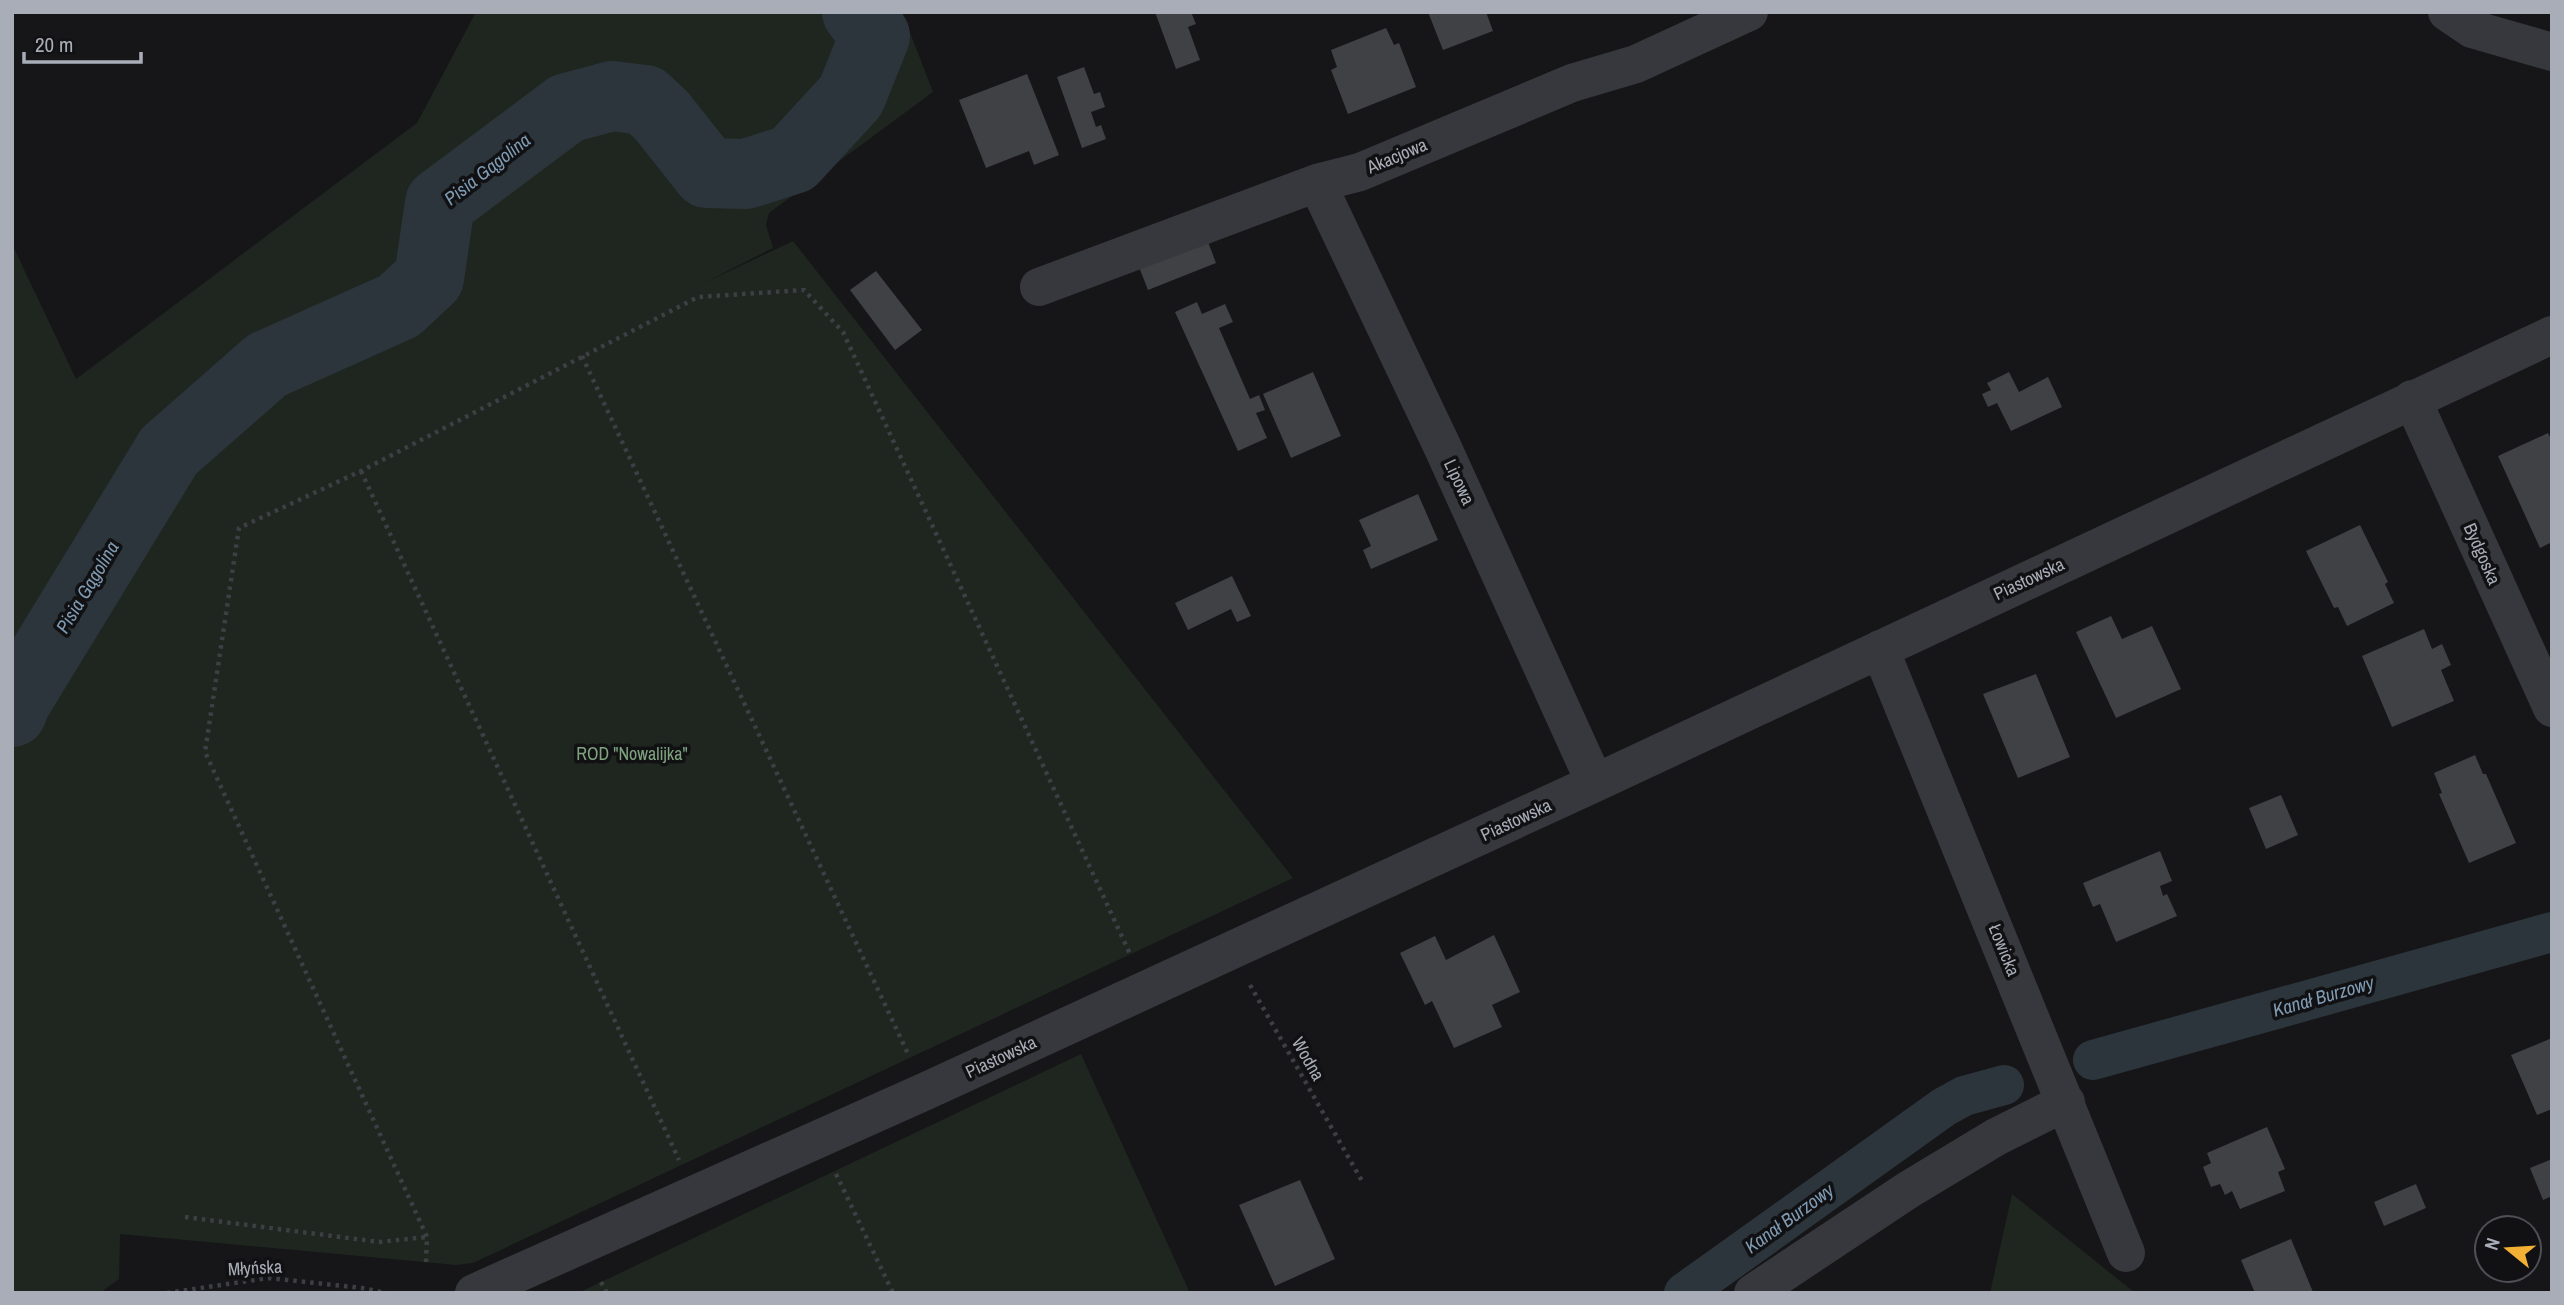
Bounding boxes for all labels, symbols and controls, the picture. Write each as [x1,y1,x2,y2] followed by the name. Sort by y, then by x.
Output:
[24,21,142,65] scale bar
[35,30,73,59] text: 20 m
[438,127,536,211] water label: Pisia Gągolina
[1362,132,1431,180] street label: Akacjowa
[1438,455,1481,509] street label: Lipowa
[2458,519,2507,588] street label: Bydgoska
[49,536,125,638] water label: Pisia Gągolina
[1989,551,2068,606] street label: Piastowska
[576,741,688,766] park label: ROD "Nowalijka"
[1476,792,1555,847] street label: Piastowska
[1983,920,2026,980] street label: Łowicka
[2269,969,2378,1023] water label: Kanał Burzowy
[961,1029,1040,1084] street label: Piastowska
[1286,1032,1331,1085] street label: Wodna
[1739,1176,1840,1259] water label: Kanał Burzowy
[2473,1214,2543,1284] north arrow
[2478,1234,2506,1253] text: N
[227,1254,283,1281] street label: Młyńska

